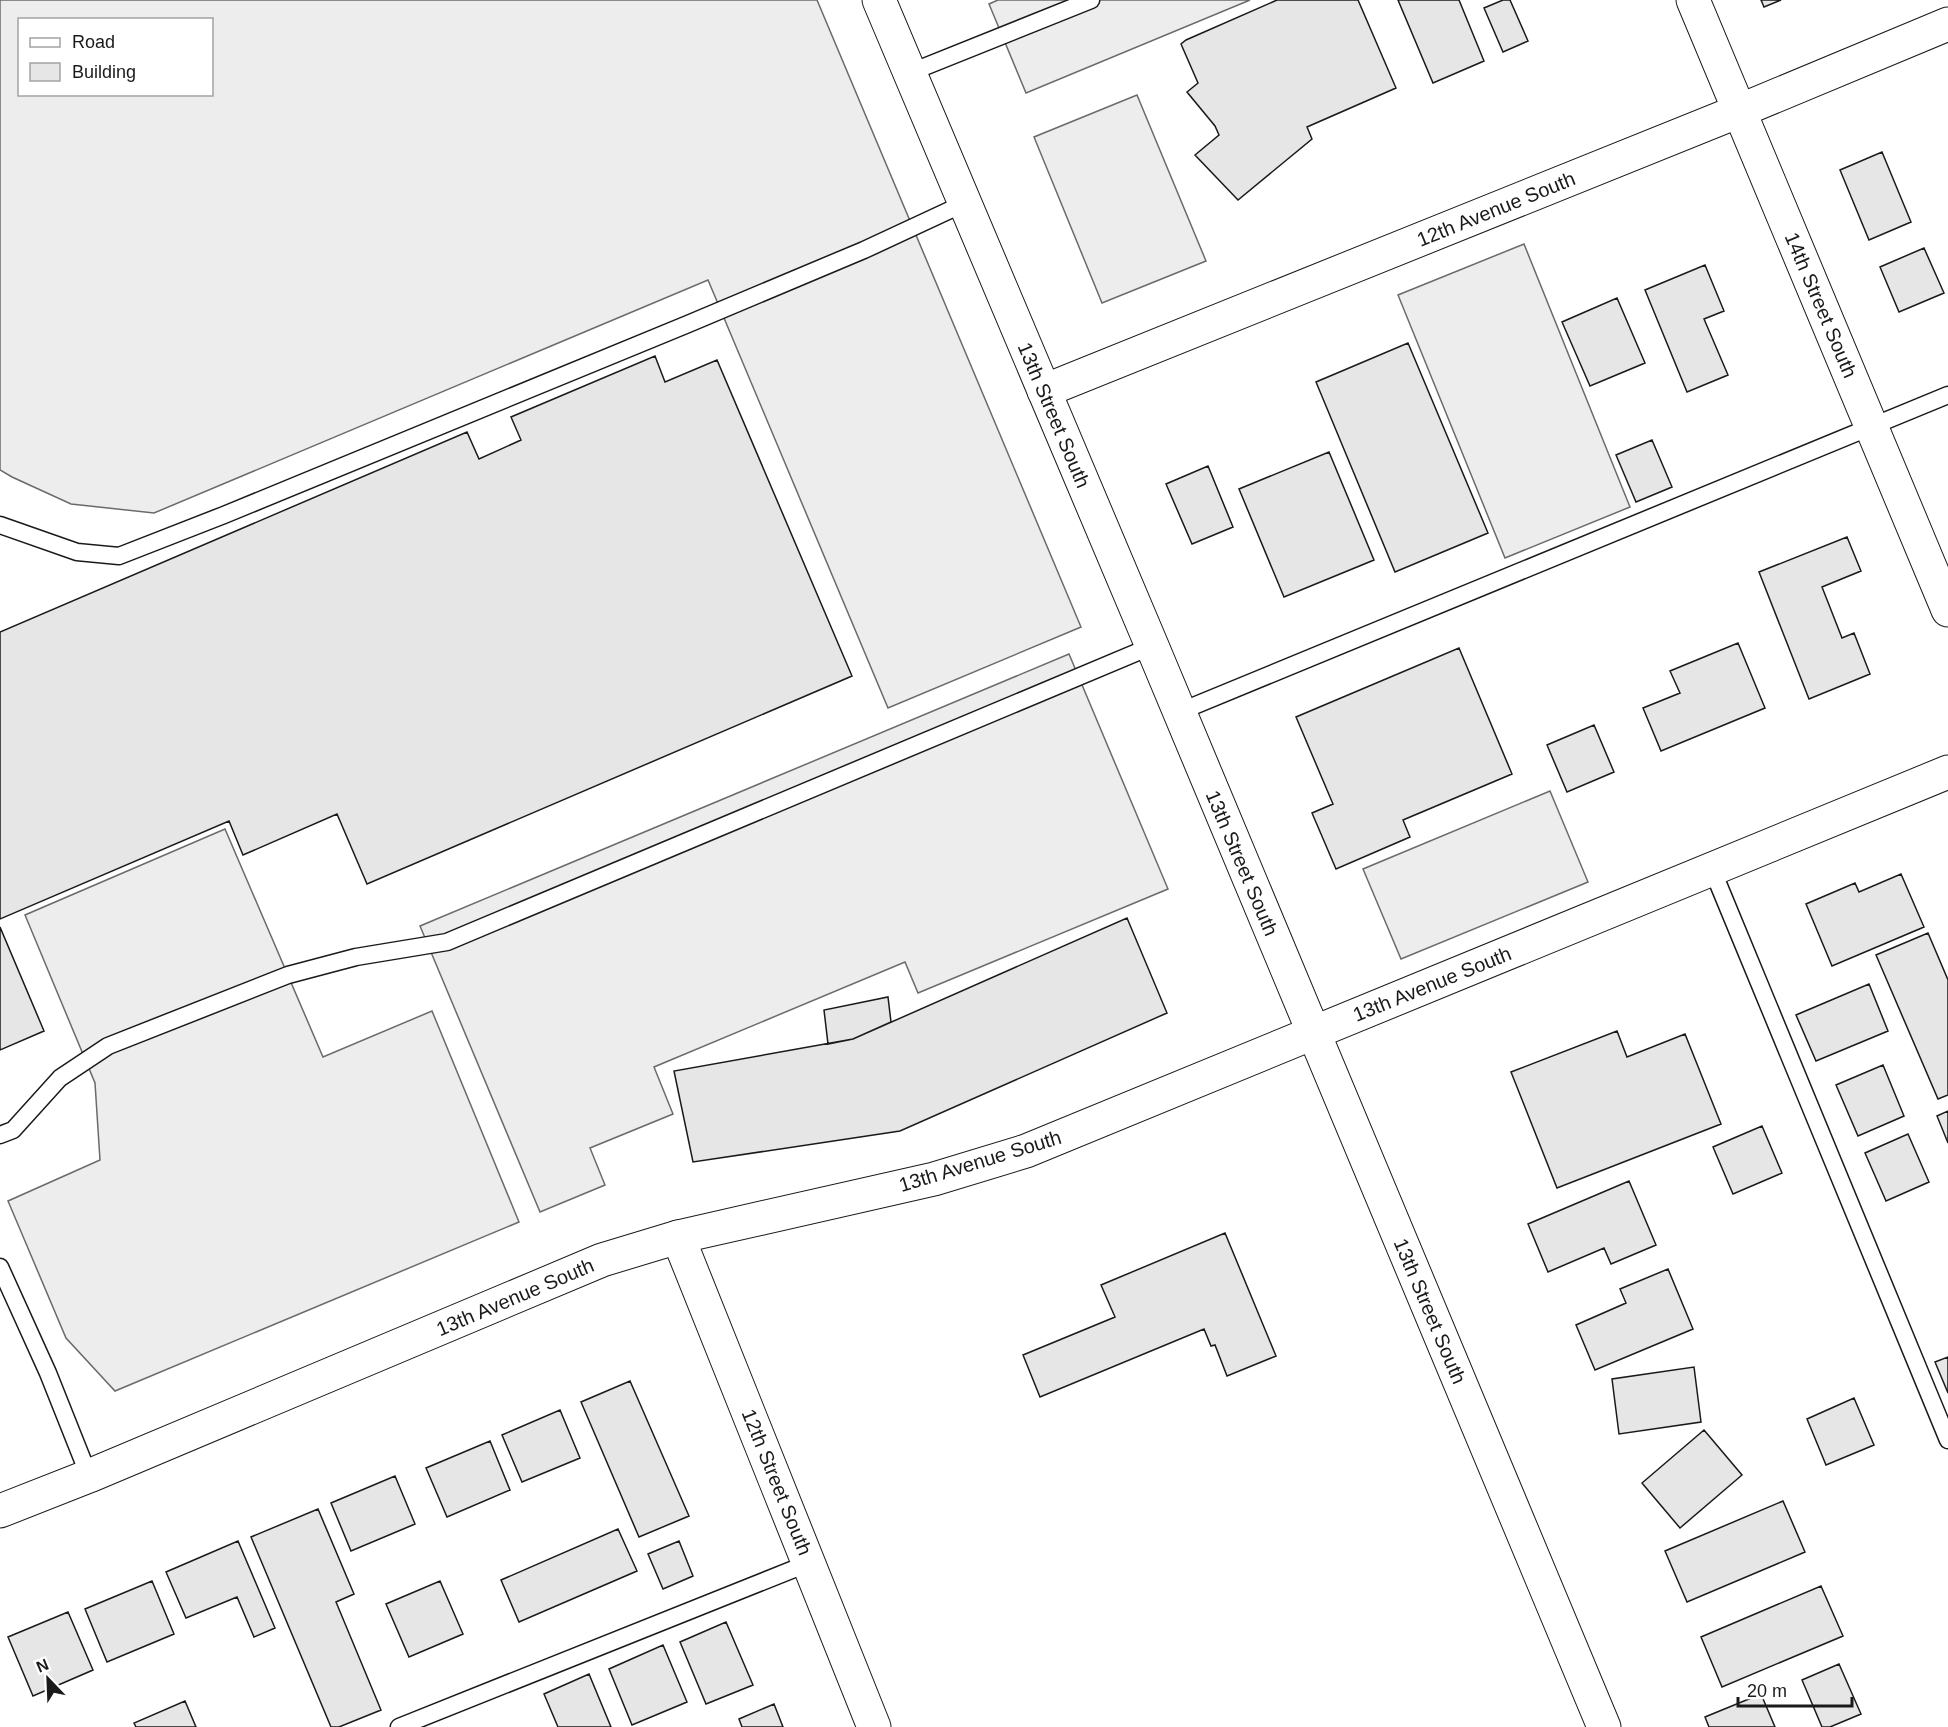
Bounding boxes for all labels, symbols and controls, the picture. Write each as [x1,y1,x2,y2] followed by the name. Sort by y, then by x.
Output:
[18,18,213,96] legend
[72,32,115,52] text: Road
[72,62,136,82] text: Building
[1414,167,1578,251] street label: 12th Avenue South
[1780,229,1862,381] street label: 14th Street South
[1013,339,1095,491] street label: 13th Street South
[1201,787,1283,939] street label: 13th Street South
[1350,942,1514,1026] street label: 13th Avenue South
[896,1126,1064,1196] street label: 13th Avenue South
[1389,1235,1471,1387] street label: 13th Street South
[433,1254,597,1340] street label: 13th Avenue South
[738,1406,816,1558] street label: 12th Street South
[18,1649,78,1709] north arrow
[34,1656,51,1676] text: N
[1738,1670,1852,1708] scale bar
[1747,1681,1787,1701] text: 20 m

